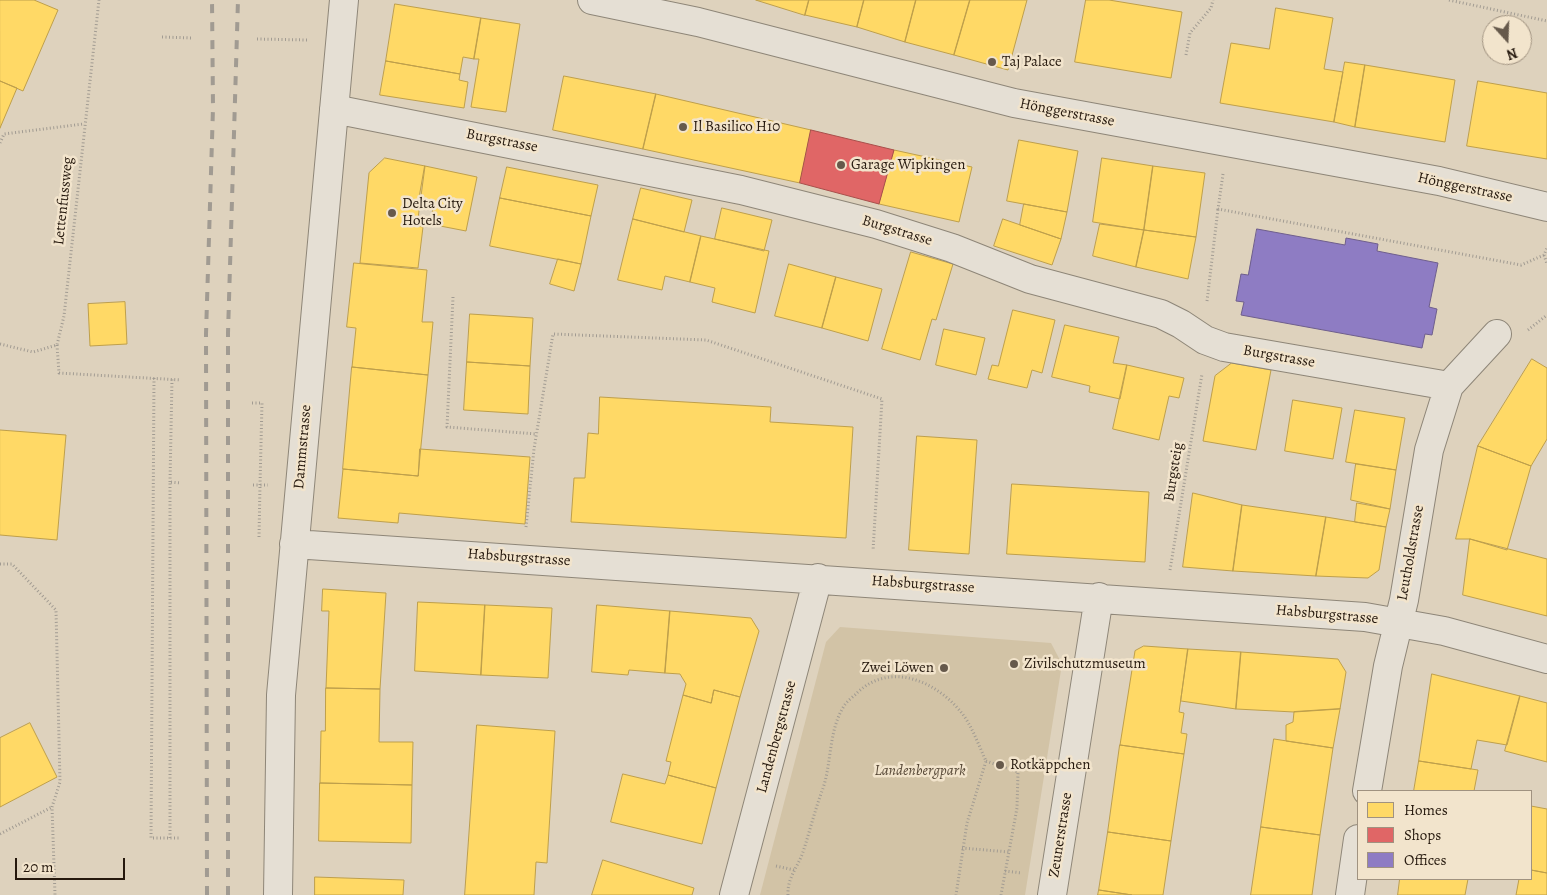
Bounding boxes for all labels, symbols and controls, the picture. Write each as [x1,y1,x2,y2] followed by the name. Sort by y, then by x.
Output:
[1482,15,1532,65] north arrow
[1504,43,1520,64] text: N
[1002,53,1062,71] place label: Taj Palace
[986,56,998,68] marker: Taj Palace
[1018,95,1116,131] street label: Hönggerstrasse
[693,118,780,136] place label: Il Basilico H10
[677,121,689,133] marker: Il Basilico H10
[465,125,539,157] street label: Burgstrasse
[50,156,78,246] street label: Lettenfussweg
[851,156,966,174] place label: Garage Wipkingen
[835,159,847,171] marker: Garage Wipkingen
[1416,169,1514,207] street label: Hönggerstrasse
[402,195,463,230] place label: Delta City Hotels
[386,207,398,219] marker: Delta City Hotels
[860,212,934,250] street label: Burgstrasse
[1242,342,1316,372] street label: Burgstrasse
[290,404,316,490] street label: Dammstrasse
[1160,441,1188,503] street label: Burgsteig
[1394,504,1428,602] street label: Leutholdstrasse
[467,545,571,571] street label: Habsburgstrasse
[871,572,975,598] street label: Habsburgstrasse
[1275,602,1379,628] street label: Habsburgstrasse
[1024,655,1146,673] place label: Zivilschutzmuseum
[1008,658,1020,670] marker: Zivilschutzmuseum
[861,659,934,677] place label: Zwei Löwen
[938,662,950,674] marker: Zwei Löwen
[753,679,801,795] street label: Landenbergstrasse
[1010,756,1090,774] place label: Rotkäppchen
[994,759,1006,771] marker: Rotkäppchen
[874,762,966,780] park label: Landenbergpark
[1357,790,1532,880] legend
[1045,791,1077,879] street label: Zeunerstrasse
[1404,800,1448,820] text: Homes
[1404,825,1441,845] text: Shops
[18,848,128,880] scale bar
[1404,850,1447,870] text: Offices
[23,857,54,877] text: 20 m

